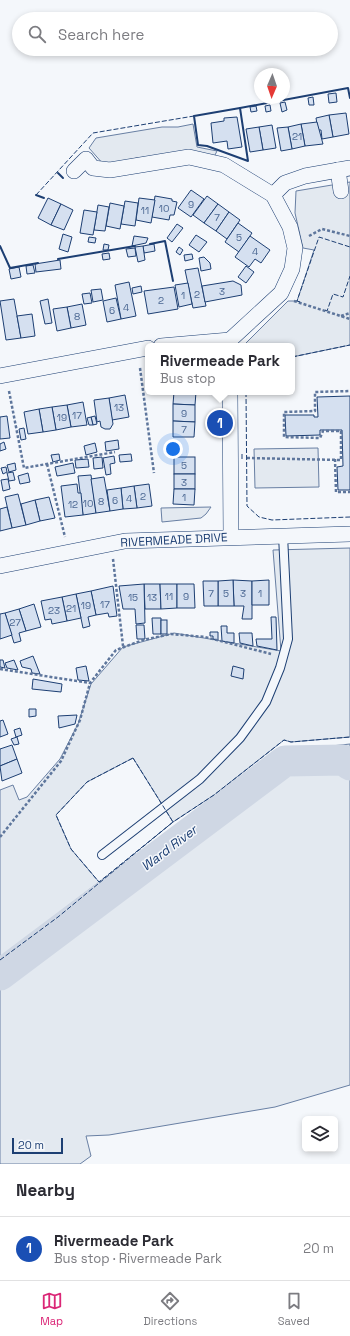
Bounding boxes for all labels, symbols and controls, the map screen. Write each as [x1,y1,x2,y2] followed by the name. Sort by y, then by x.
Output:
[12,12,338,56] search box
[26,23,48,45] icon: search
[58,25,144,44] text: Search here
[254,68,290,104] north arrow
[292,130,302,143] house number: 21
[188,198,194,211] house number: 9
[159,202,169,215] house number: 10
[141,204,149,217] house number: 11
[214,211,220,224] house number: 7
[236,231,242,244] house number: 5
[252,245,258,258] house number: 4
[219,285,225,298] house number: 3
[194,288,200,301] house number: 2
[181,289,185,302] house number: 1
[158,294,164,307] house number: 2
[123,301,129,314] house number: 4
[109,304,115,317] house number: 6
[74,310,80,323] house number: 8
[145,343,295,395] popup
[160,351,280,370] text: Rivermeade Park
[160,370,216,387] text: Bus stop
[114,401,124,414] house number: 13
[181,407,187,420] house number: 9
[207,408,233,438] pin: 1
[72,409,82,422] house number: 17
[57,411,67,424] house number: 19
[181,423,187,436] house number: 7
[163,439,183,459] your location
[181,459,187,472] house number: 5
[181,476,187,489] house number: 3
[140,490,146,503] house number: 2
[182,491,186,504] house number: 1
[126,492,132,505] house number: 4
[112,494,118,507] house number: 6
[98,495,104,508] house number: 8
[83,497,93,510] house number: 10
[68,498,78,511] house number: 12
[120,529,228,551] street label: RIVERMEADE DRIVE
[208,587,214,600] house number: 7
[223,587,229,600] house number: 5
[240,587,246,600] house number: 3
[258,587,262,600] house number: 1
[165,590,173,603] house number: 11
[183,590,189,603] house number: 9
[128,591,138,604] house number: 15
[147,591,157,604] house number: 13
[100,598,110,611] house number: 17
[81,599,91,612] house number: 19
[66,602,76,615] house number: 21
[48,604,60,617] house number: 23
[9,616,21,629] house number: 27
[138,820,202,875] water label: Ward River
[302,1116,338,1152] map controls
[302,1116,338,1152] button: layers
[12,1136,63,1155] scale bar
[18,1138,44,1152] text: 20 m
[16,1179,75,1201] text: Nearby
[54,1231,174,1250] text: Rivermeade Park
[26,1240,32,1257] text: 1
[303,1240,334,1257] text: 20 m
[54,1250,222,1267] text: Bus stop · Rivermeade Park
[40,1290,63,1328] tab: Map
[143,1290,197,1328] tab: Directions
[278,1290,310,1328] tab: Saved

